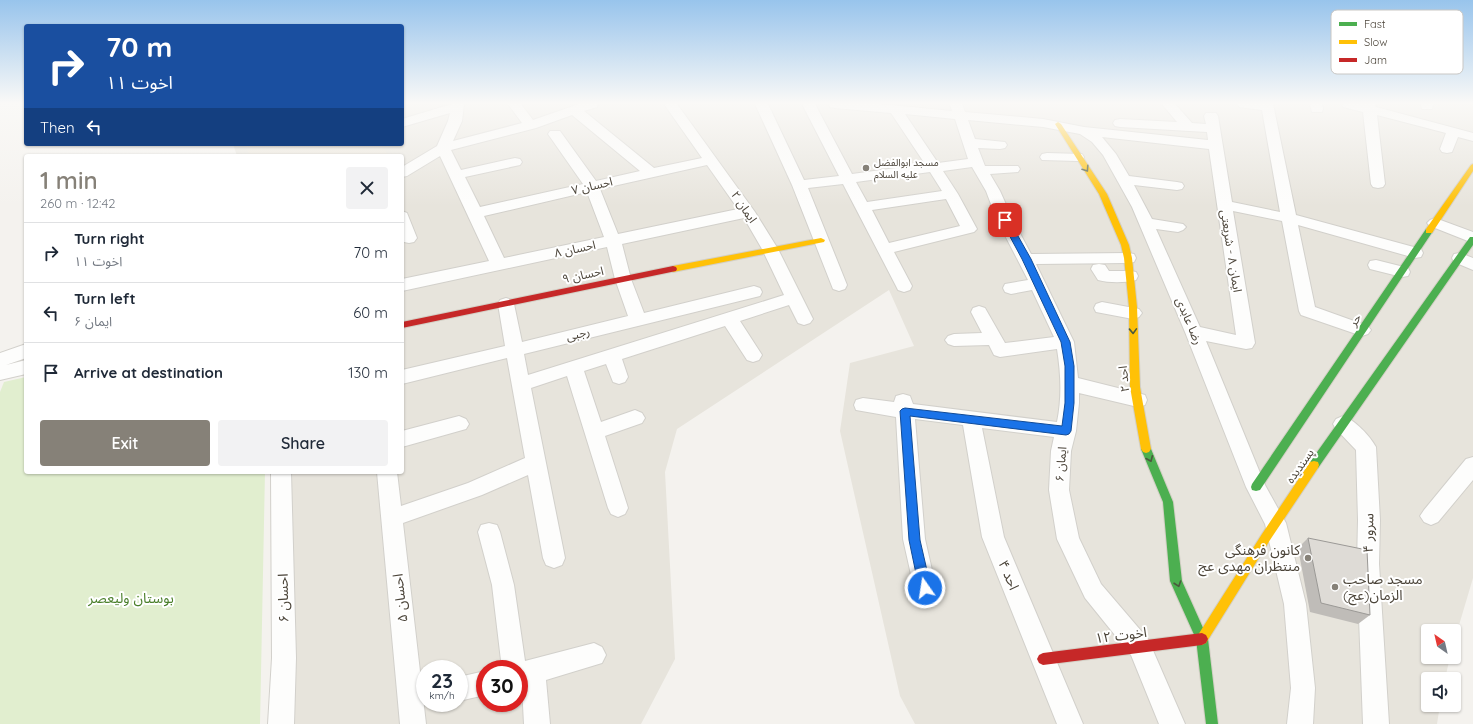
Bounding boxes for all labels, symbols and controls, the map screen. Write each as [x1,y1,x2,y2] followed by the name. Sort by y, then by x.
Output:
[1331,10,1463,74] legend
[1364,17,1386,31] text: Fast
[106,29,172,64] text: 70 m
[1364,35,1388,49] text: Slow
[40,40,92,92] icon: right
[1364,53,1387,67] text: Jam
[106,71,173,94] text: اخوت ۱۱
[83,116,105,138] icon: left
[40,118,75,137] text: Then
[874,156,939,183] place label: مسجد ابوالفضل علیه السلام
[861,163,871,173] marker: مسجد ابوالفضل علیه السلام
[40,165,98,195] text: 1 min
[1081,165,1089,172] one-way arrow
[346,167,388,209] button: close
[570,173,614,198] street label: احسان ۷
[728,188,761,226] street label: ایمان ۲
[40,195,115,211] text: 260 m · 12:42
[988,203,1022,237] pin
[994,209,1016,231] icon: arrive
[1218,209,1245,293] street label: ایمان ۸ - شریعتی
[74,229,145,248] text: Turn right
[553,237,597,260] street label: احسان ۸
[40,242,62,264] icon: right
[354,243,388,262] text: 70 m
[74,253,122,269] text: اخوت ۱۱
[561,263,605,286] street label: احسان ۹
[74,289,136,308] text: Turn left
[1173,295,1206,347] street label: رضا عابدی
[40,302,62,324] icon: left
[353,303,388,322] text: 60 m
[1345,311,1364,330] street label: حر
[74,313,112,329] text: ایمان ۶
[564,323,591,344] street label: رجبی
[1129,328,1138,334] one-way arrow
[40,362,62,384] icon: arrive
[74,363,223,382] text: Arrive at destination
[348,363,388,382] text: 130 m
[1115,365,1132,393] street label: احد ۲
[40,420,210,466] button: Exit
[218,420,388,466] button: Share
[1282,445,1318,487] street label: پسندیده
[1051,446,1070,482] street label: ایمان ۶
[1145,455,1153,462] one-way arrow
[1359,513,1377,553] street label: سرور ۴
[1198,541,1300,577] place label: کانون فرهنگی منتظران مهدی عج
[1303,553,1313,563] marker: کانون فرهنگی منتظران مهدی عج
[995,557,1023,593] street label: احد ۴
[904,567,946,609] position arrow
[1343,570,1423,606] place label: مسجد صاحب الزمان(عج)
[274,573,292,623] street label: احسان ۶
[388,573,412,623] street label: احسان ۵
[1174,581,1182,588] one-way arrow
[1330,582,1340,592] marker: مسجد صاحب الزمان(عج)
[87,589,174,607] park label: بوستان ولیعصر
[1094,623,1148,647] street label: اخوت ۱۲
[1421,624,1461,664] north arrow
[1421,624,1461,712] map controls
[476,660,528,712] speed limit sign: 30
[431,668,453,693] text: 23
[1421,672,1461,712] button: sound
[429,689,455,702] text: km/h

